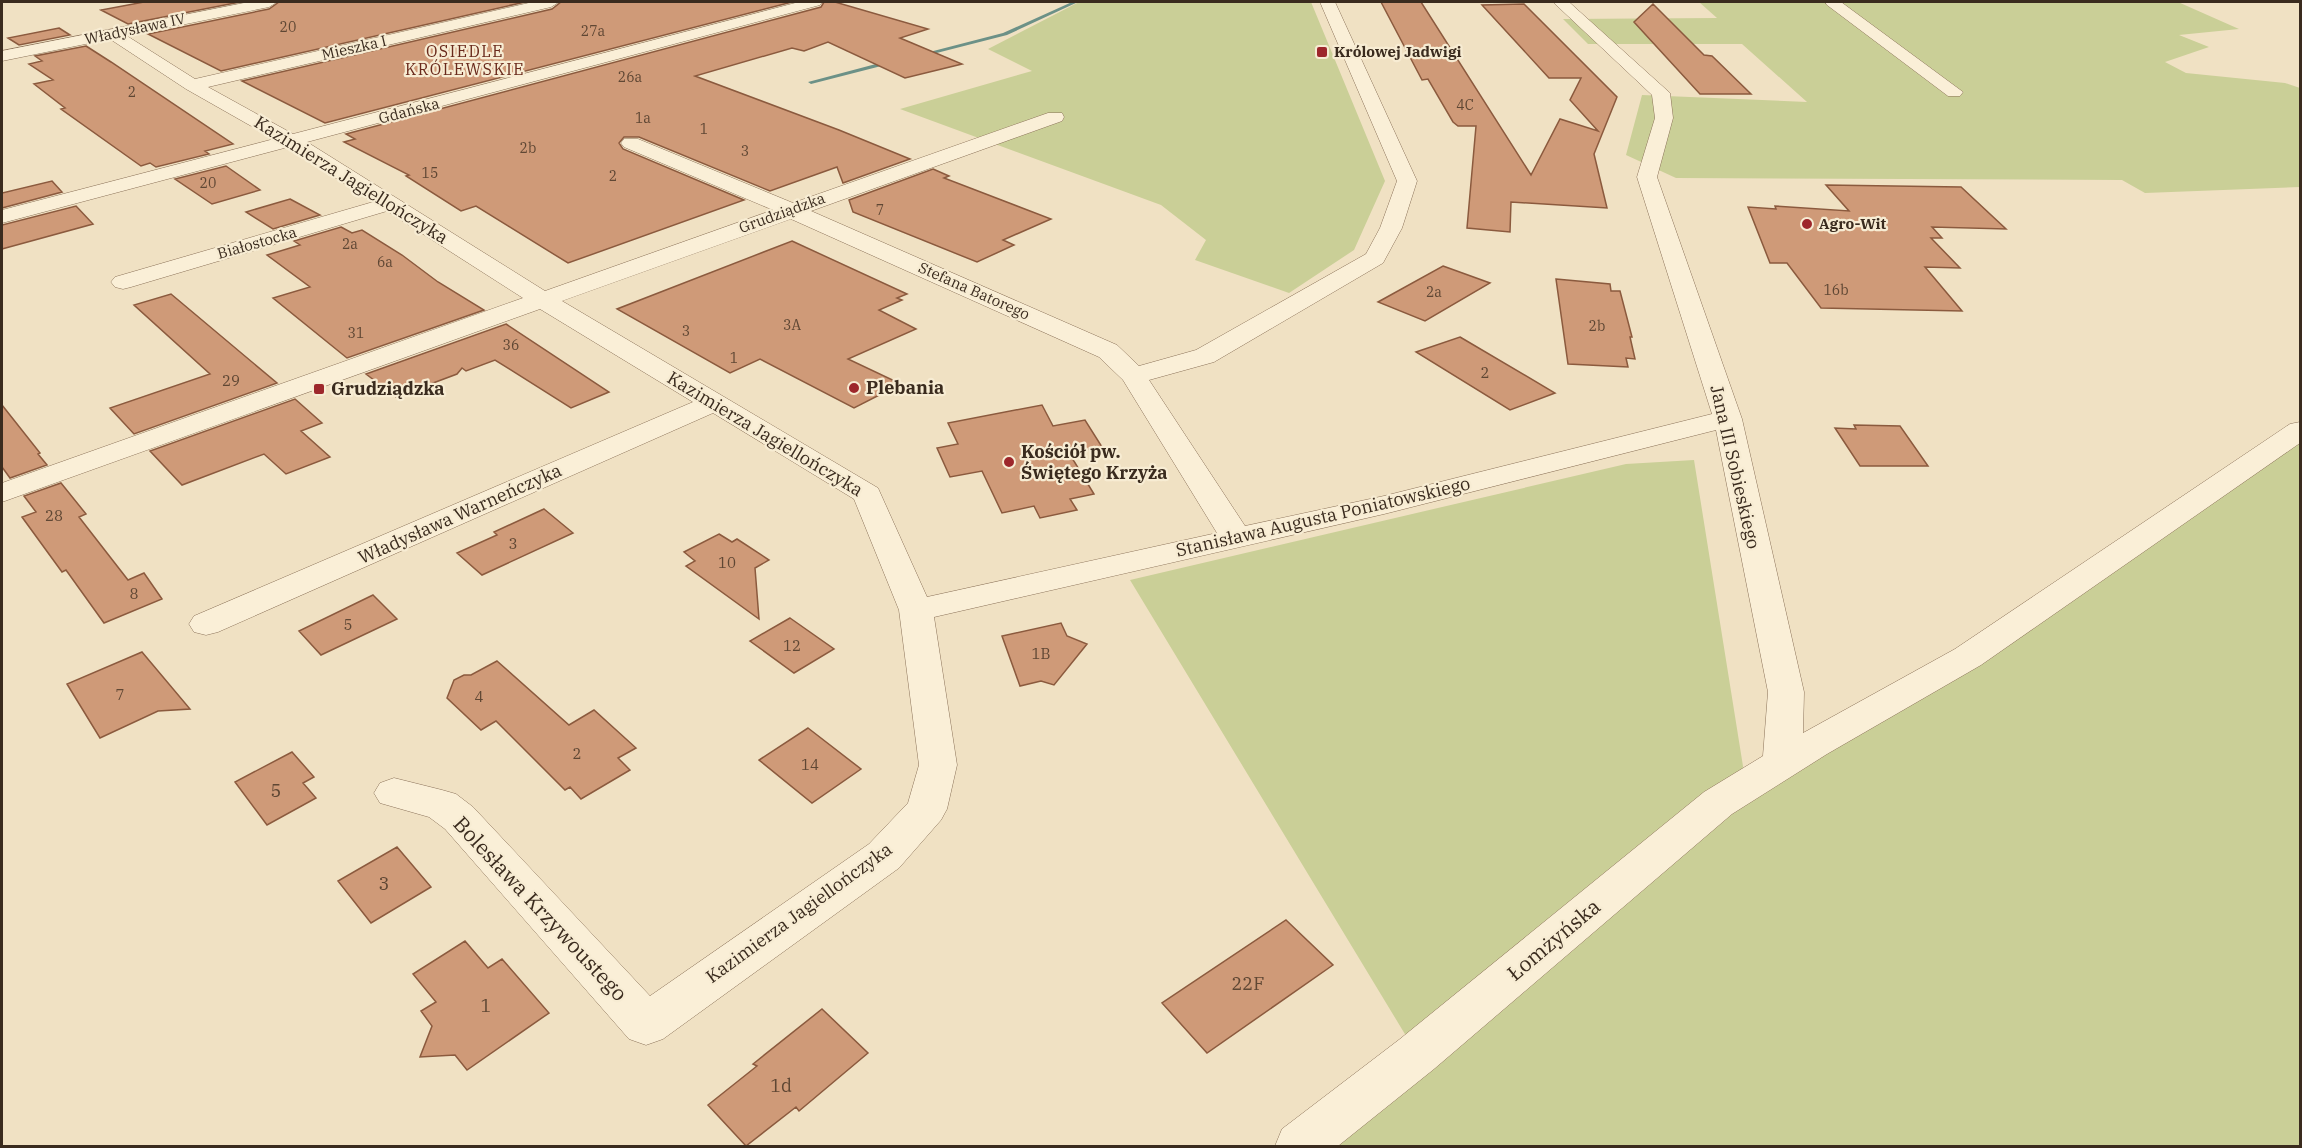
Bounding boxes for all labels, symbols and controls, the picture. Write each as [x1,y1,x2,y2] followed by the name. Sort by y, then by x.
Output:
[83,9,187,48] street label: Władysława IV
[280,18,296,36] house number: 20
[581,22,606,40] house number: 27a
[320,31,388,64] street label: Mieszka I
[405,41,525,79] district label: OSIEDLE KRÓLEWSKIE
[1334,42,1462,61] place label: Królowej Jadwigi
[1315,45,1329,59] marker: Królowej Jadwigi
[618,68,643,86] house number: 26a
[128,83,136,101] house number: 2
[376,93,441,128] street label: Gdańska
[1456,96,1474,114] house number: 4C
[635,109,651,127] house number: 1a
[250,110,453,249] street label: Kazimierza Jagiellończyka
[700,120,708,138] house number: 1
[520,139,536,157] house number: 2b
[741,142,749,160] house number: 3
[422,164,438,182] house number: 15
[609,167,617,185] house number: 2
[200,174,216,192] house number: 20
[736,188,828,237] street label: Grudziądzka
[876,201,884,219] house number: 7
[1819,214,1886,233] place label: Agro-Wit
[1800,217,1814,231] marker: Agro-Wit
[215,222,299,263] street label: Białostocka
[342,235,358,253] house number: 2a
[377,253,393,271] house number: 6a
[916,258,1033,324] street label: Stefana Batorego
[1823,281,1849,299] house number: 16b
[1426,283,1442,301] house number: 2a
[783,316,801,334] house number: 3A
[1589,317,1605,335] house number: 2b
[682,322,690,340] house number: 3
[348,324,364,342] house number: 31
[503,336,519,354] house number: 36
[730,349,738,367] house number: 1
[1480,363,1490,382] house number: 2
[663,366,868,501] street label: Kazimierza Jagiellończyka
[222,371,240,390] house number: 29
[866,376,944,399] place label: Plebania
[331,377,445,400] place label: Grudziądzka
[847,381,861,395] marker: Plebania
[312,382,326,396] marker: Grudziądzka
[1705,383,1766,551] street label: Jana III Sobieskiego
[1021,440,1167,484] place label: Kościół pw. Świętego Krzyża
[1002,455,1016,469] marker: Kościół pw. Świętego Krzyża
[355,458,565,569] street label: Władysława Warneńczyka
[1173,471,1472,562] street label: Stanisława Augusta Poniatowskiego
[45,506,63,525] house number: 28
[508,534,518,553] house number: 3
[718,553,736,572] house number: 10
[129,584,139,603] house number: 8
[343,615,353,634] house number: 5
[783,636,801,655] house number: 12
[1031,644,1051,663] house number: 1B
[115,685,125,704] house number: 7
[474,687,484,706] house number: 4
[572,744,582,763] house number: 2
[801,755,819,774] house number: 14
[271,779,281,802] house number: 5
[448,810,634,1007] street label: Bolesława Krzywoustego
[701,837,896,988] street label: Kazimierza Jagiellończyka
[379,872,389,895] house number: 3
[1501,892,1606,986] street label: Łomżyńska
[1232,972,1264,995] house number: 22F
[481,994,491,1017] house number: 1
[770,1074,792,1097] house number: 1d

